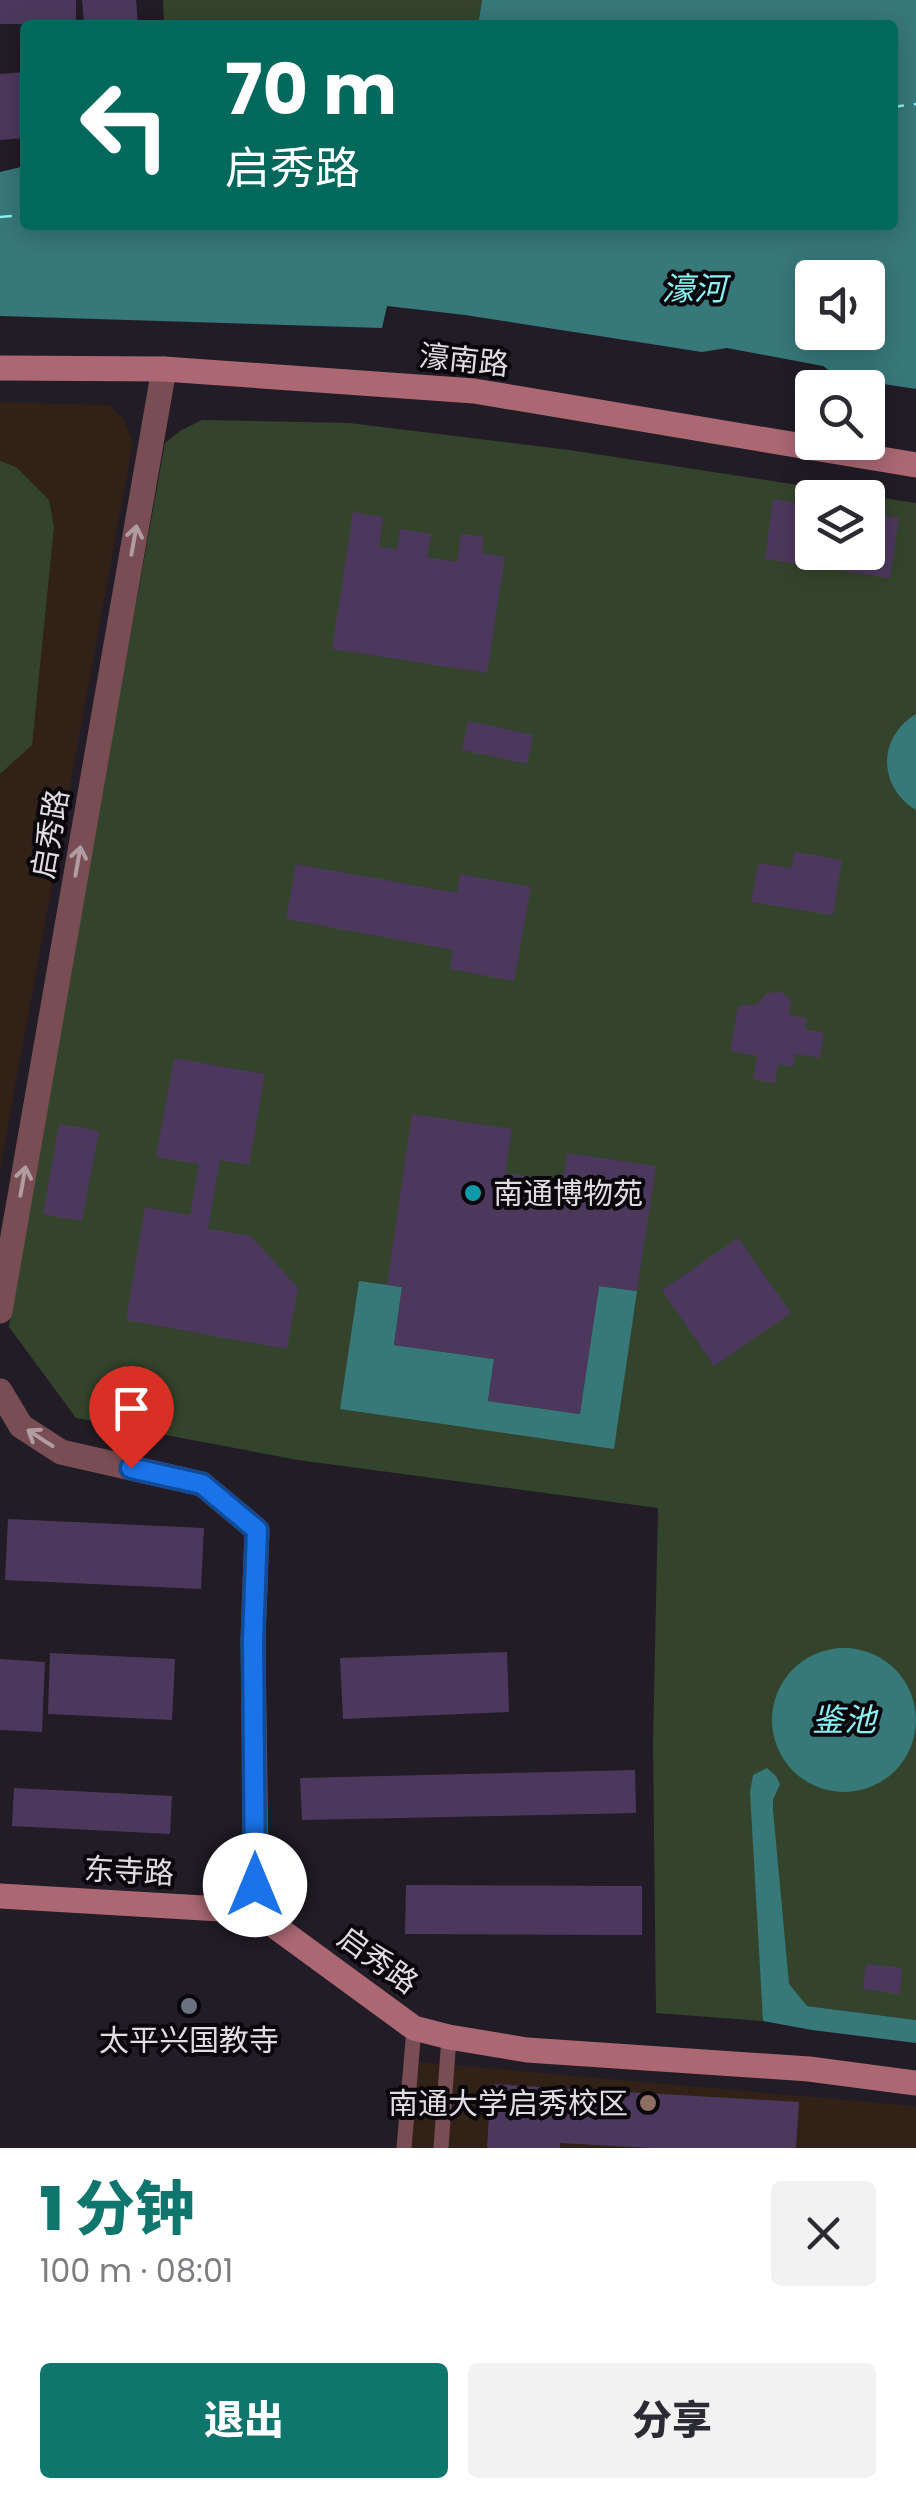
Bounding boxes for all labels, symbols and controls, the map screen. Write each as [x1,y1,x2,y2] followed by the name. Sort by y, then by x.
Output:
[225,40,397,139] text: 70 m
[60,60,190,190] icon: left
[225,137,360,200] text: 启秀路
[795,260,885,570] map controls
[795,260,885,350] button: sound
[662,266,732,311] water label: 濠河
[417,334,511,386] street label: 濠南路
[795,370,885,460] button: search
[795,480,885,570] button: layers
[125,525,144,557] one-way arrow
[21,786,79,882] street label: 启秀路
[69,845,88,877] one-way arrow
[14,1165,33,1198] one-way arrow
[493,1172,643,1215] place label: 南通博物苑
[462,1182,484,1204] marker: 南通博物苑
[89,1366,174,1469] pin
[104,1381,159,1436] icon: arrive
[26,1428,55,1449] one-way arrow
[812,1697,879,1742] water label: 鉴池
[203,1833,307,1937] position arrow
[83,1847,175,1895] street label: 东寺路
[329,1916,427,2004] street label: 启秀路
[178,1995,200,2017] marker: 太平兴国教寺
[99,2019,279,2062] place label: 太平兴国教寺
[388,2082,628,2125] place label: 南通大学启秀校区
[637,2092,659,2114] marker: 南通大学启秀校区
[40,2167,195,2251] text: 1 分钟
[771,2181,876,2286] button: close
[40,2248,233,2293] text: 100 m · 08:01
[40,2363,448,2478] button: 退出
[468,2363,876,2478] button: 分享

